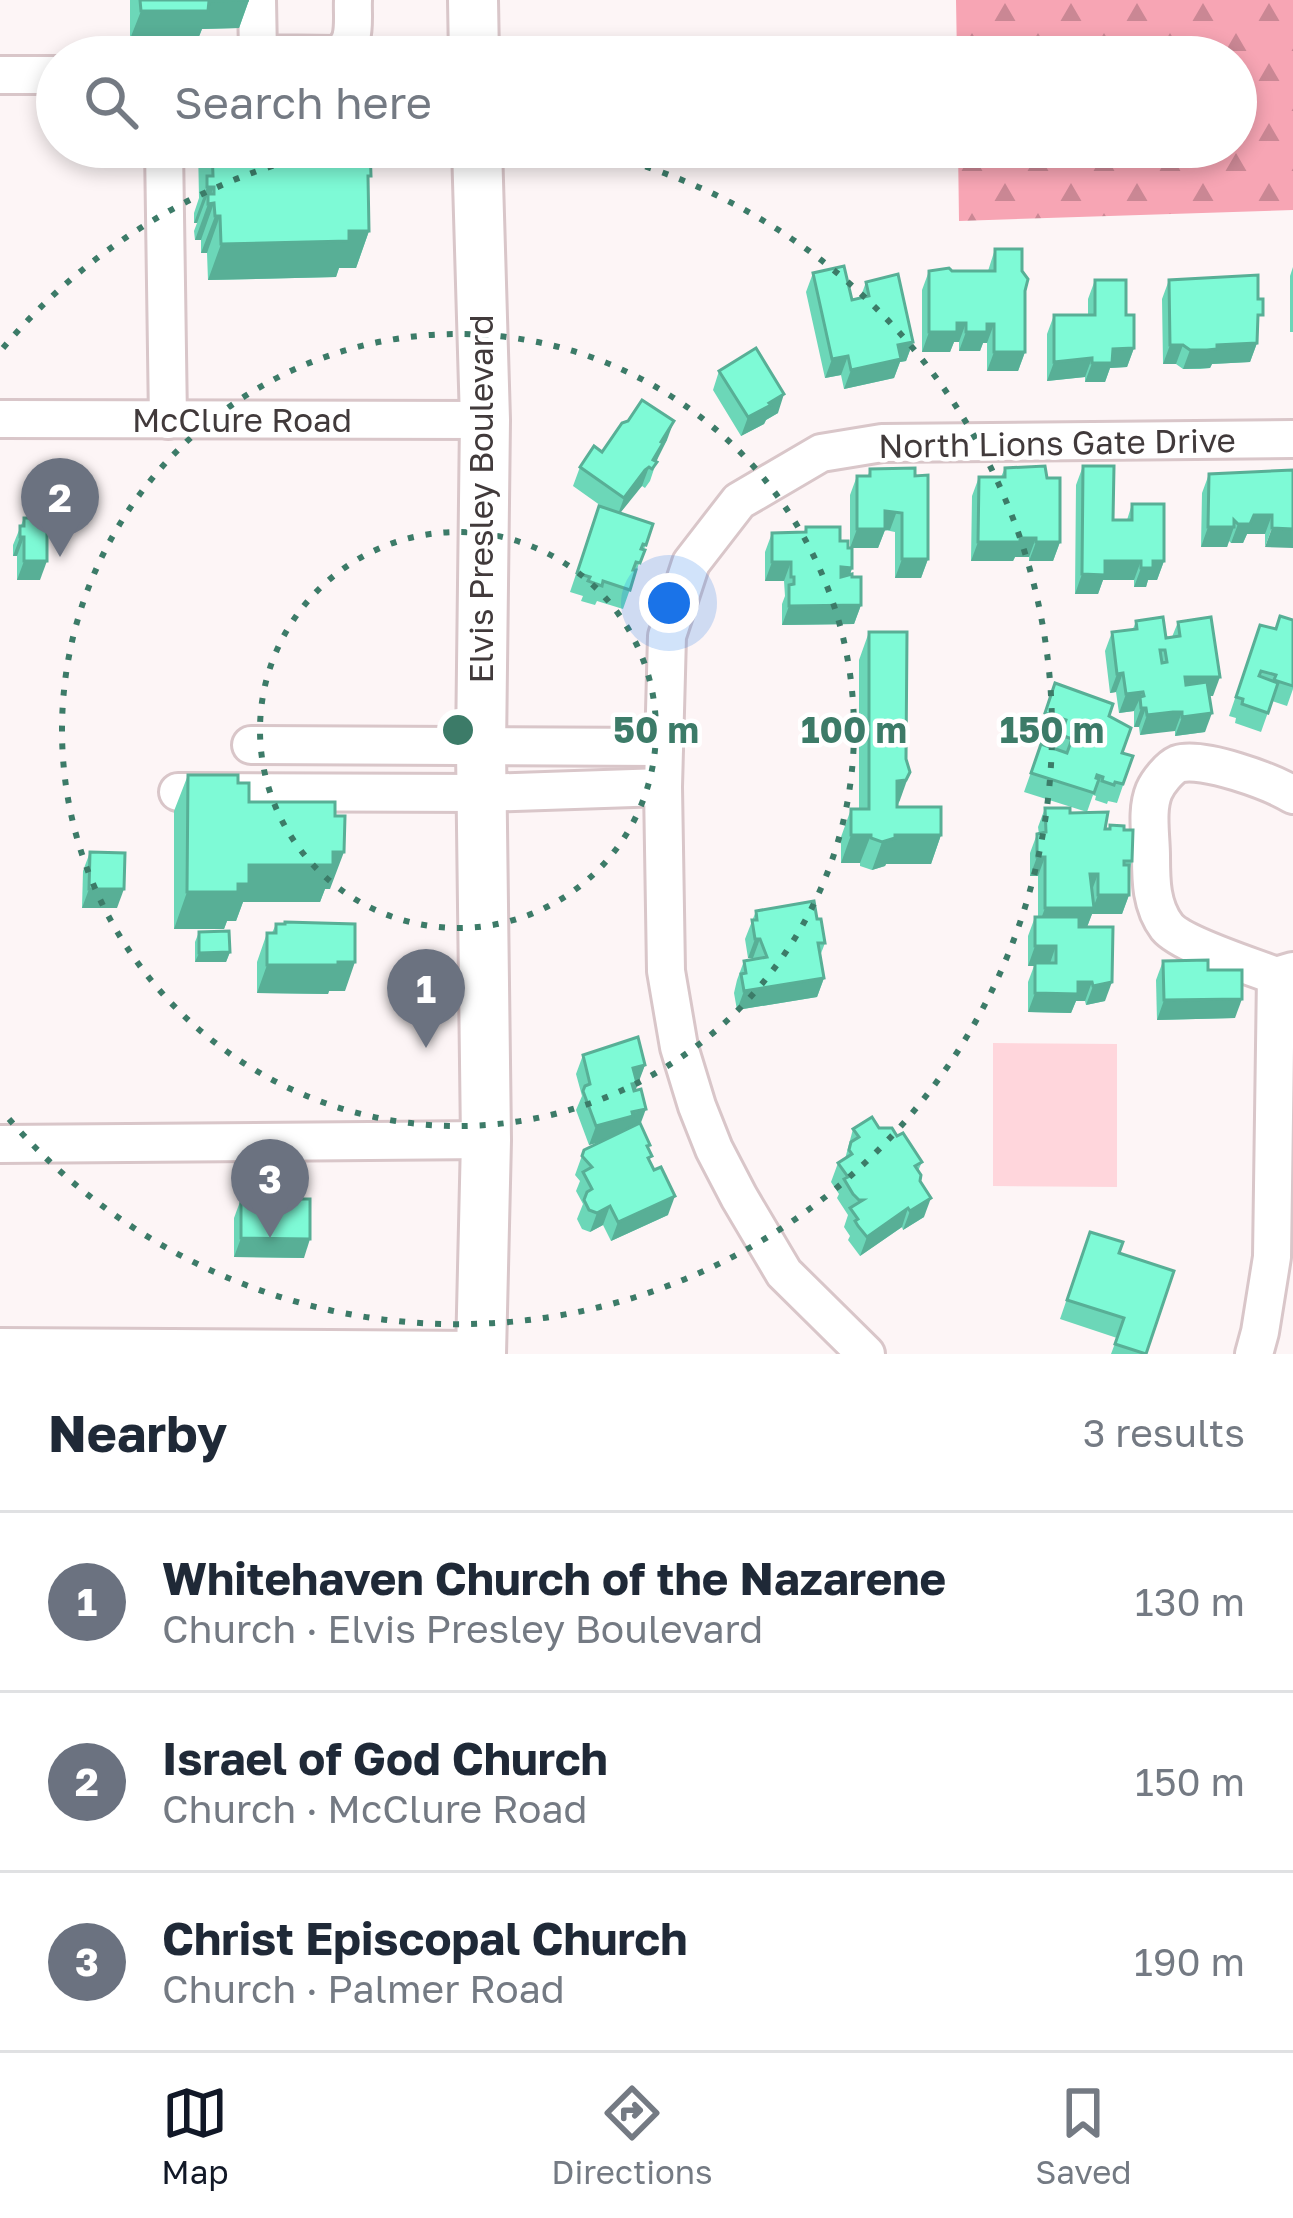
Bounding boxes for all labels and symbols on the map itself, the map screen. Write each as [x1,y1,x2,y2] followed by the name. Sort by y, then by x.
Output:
[461,315,500,683] street label: Elvis Presley Boulevard
[132,400,352,439] street label: McClure Road
[878,420,1236,465] street label: North Lions Gate Drive
[21,458,99,557] pin: 2
[639,573,699,633] your location
[613,708,699,751] text: 50 m
[801,708,907,751] text: 100 m
[1000,708,1104,751] text: 150 m
[437,709,479,751] centre of rings
[387,949,465,1048] pin: 1
[231,1139,309,1238] pin: 3

